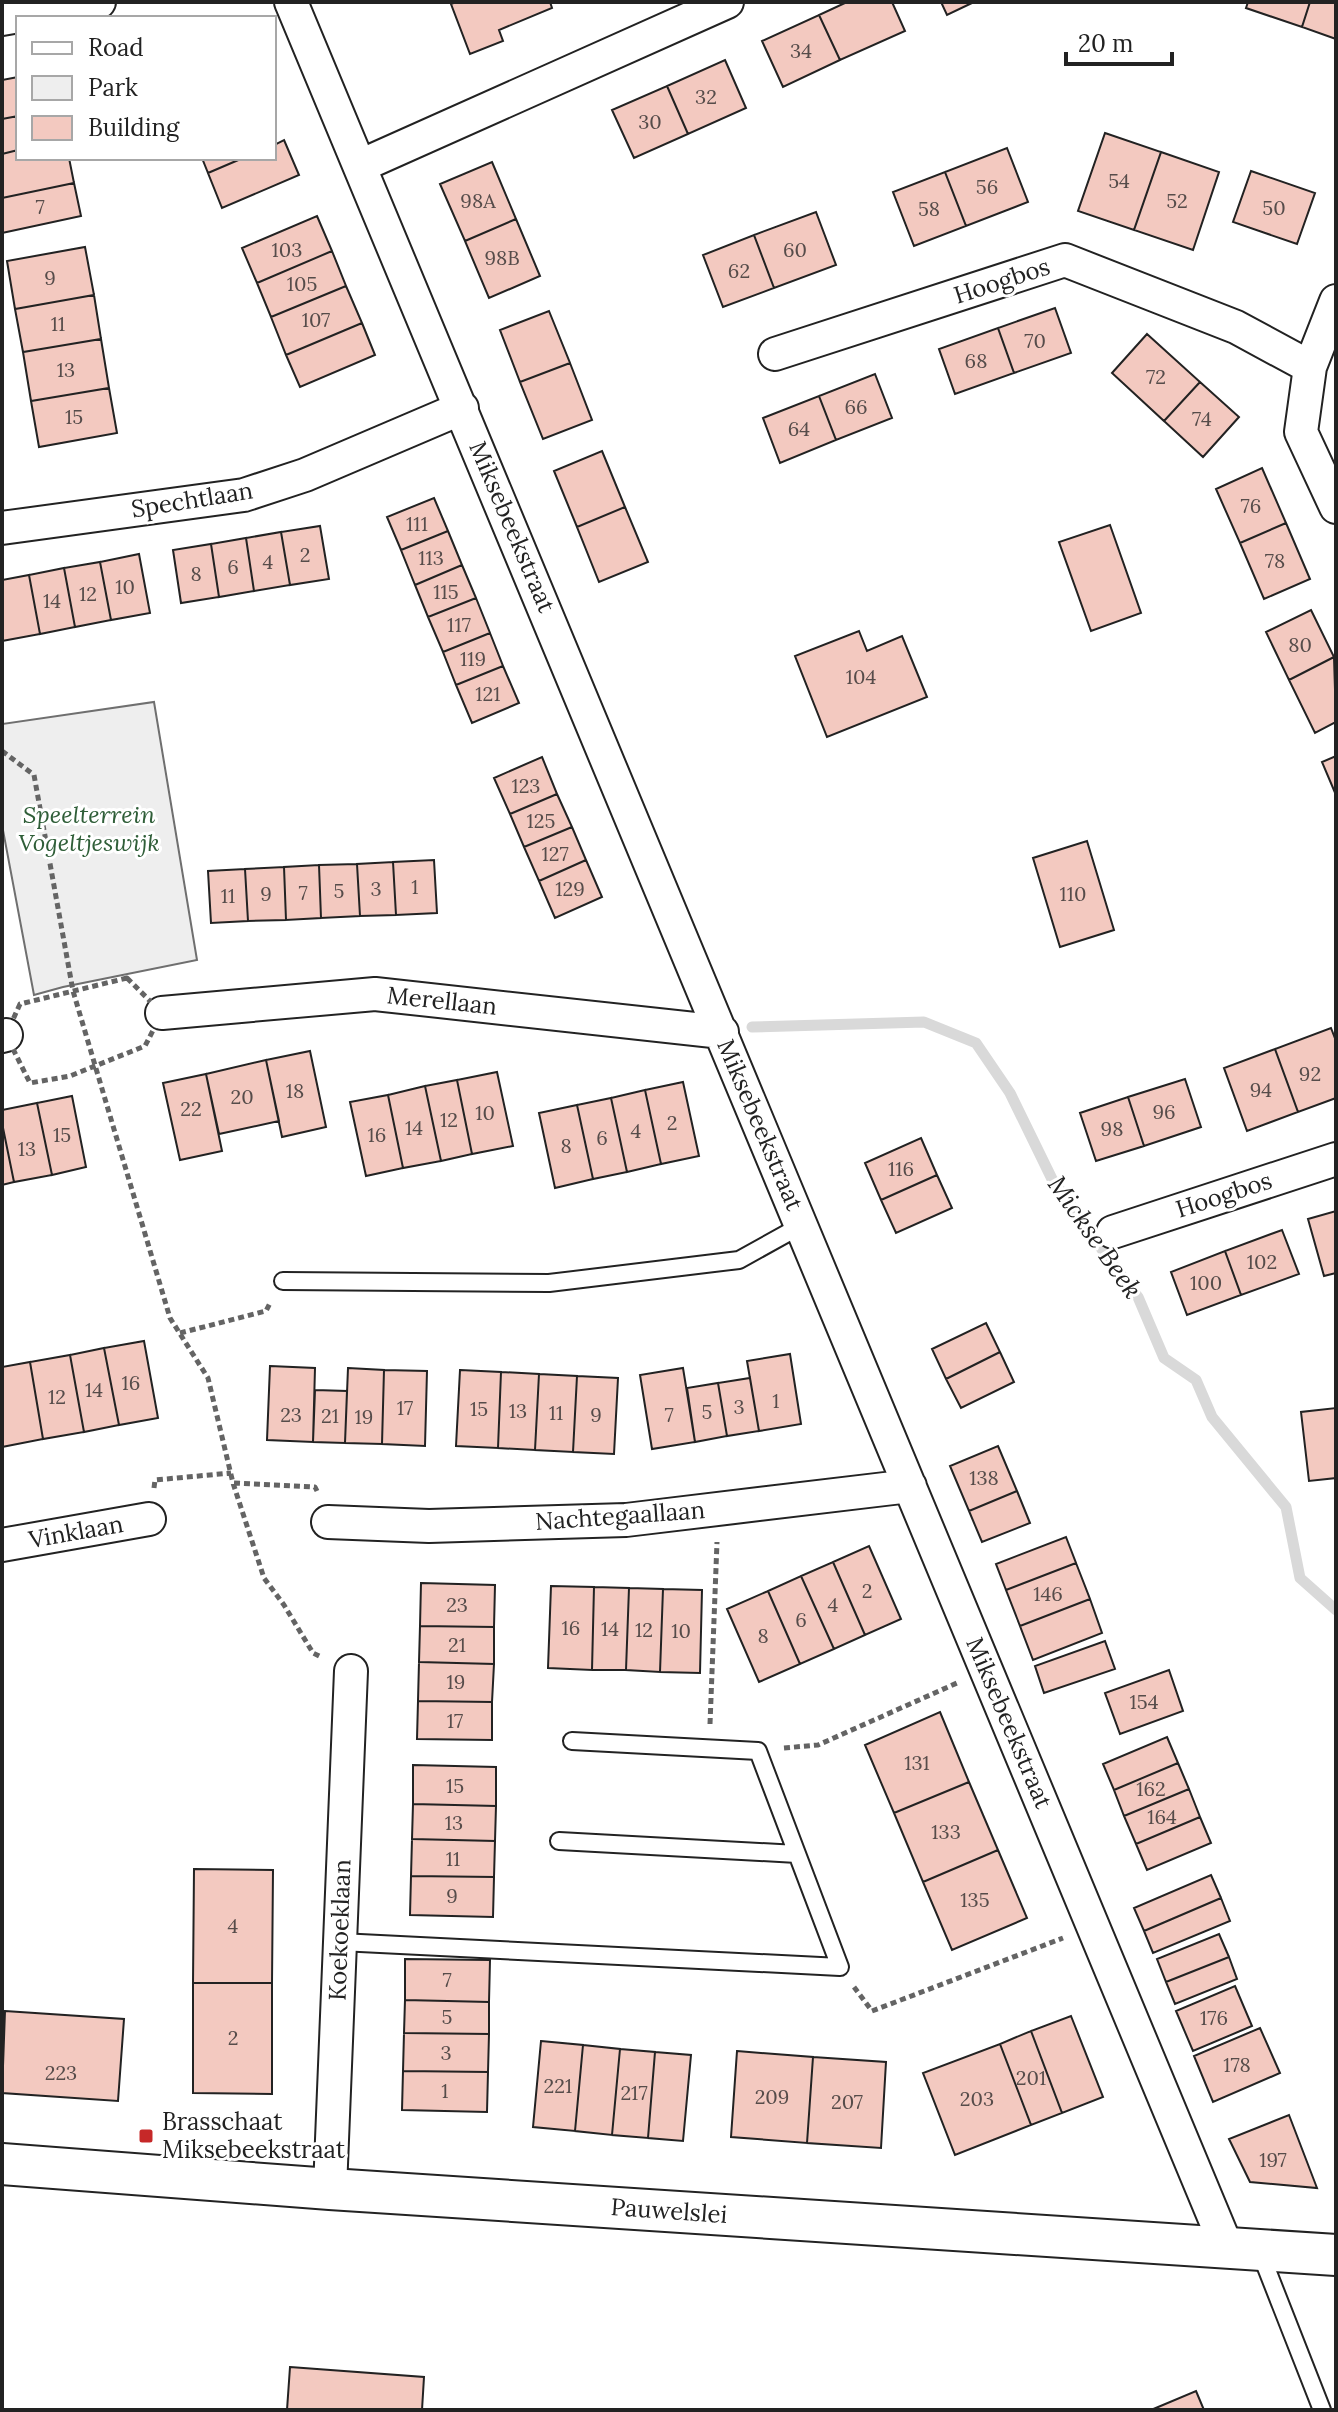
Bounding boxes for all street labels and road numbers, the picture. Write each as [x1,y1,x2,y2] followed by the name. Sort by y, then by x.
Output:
[950,250,1054,311] street label: Hoogbos
[462,436,563,618] street label: Miksebeekstraat
[129,475,255,524] street label: Spechtlaan
[385,979,499,1022] street label: Merellaan
[710,1034,811,1216] street label: Miksebeekstraat
[1172,1164,1276,1225] street label: Hoogbos
[534,1494,706,1537] street label: Nachtegaallaan
[25,1508,126,1555] street label: Vinklaan
[959,1632,1060,1814] street label: Miksebeekstraat
[322,1859,357,2001] street label: Koekoeklaan
[610,2191,728,2230] street label: Pauwelslei

